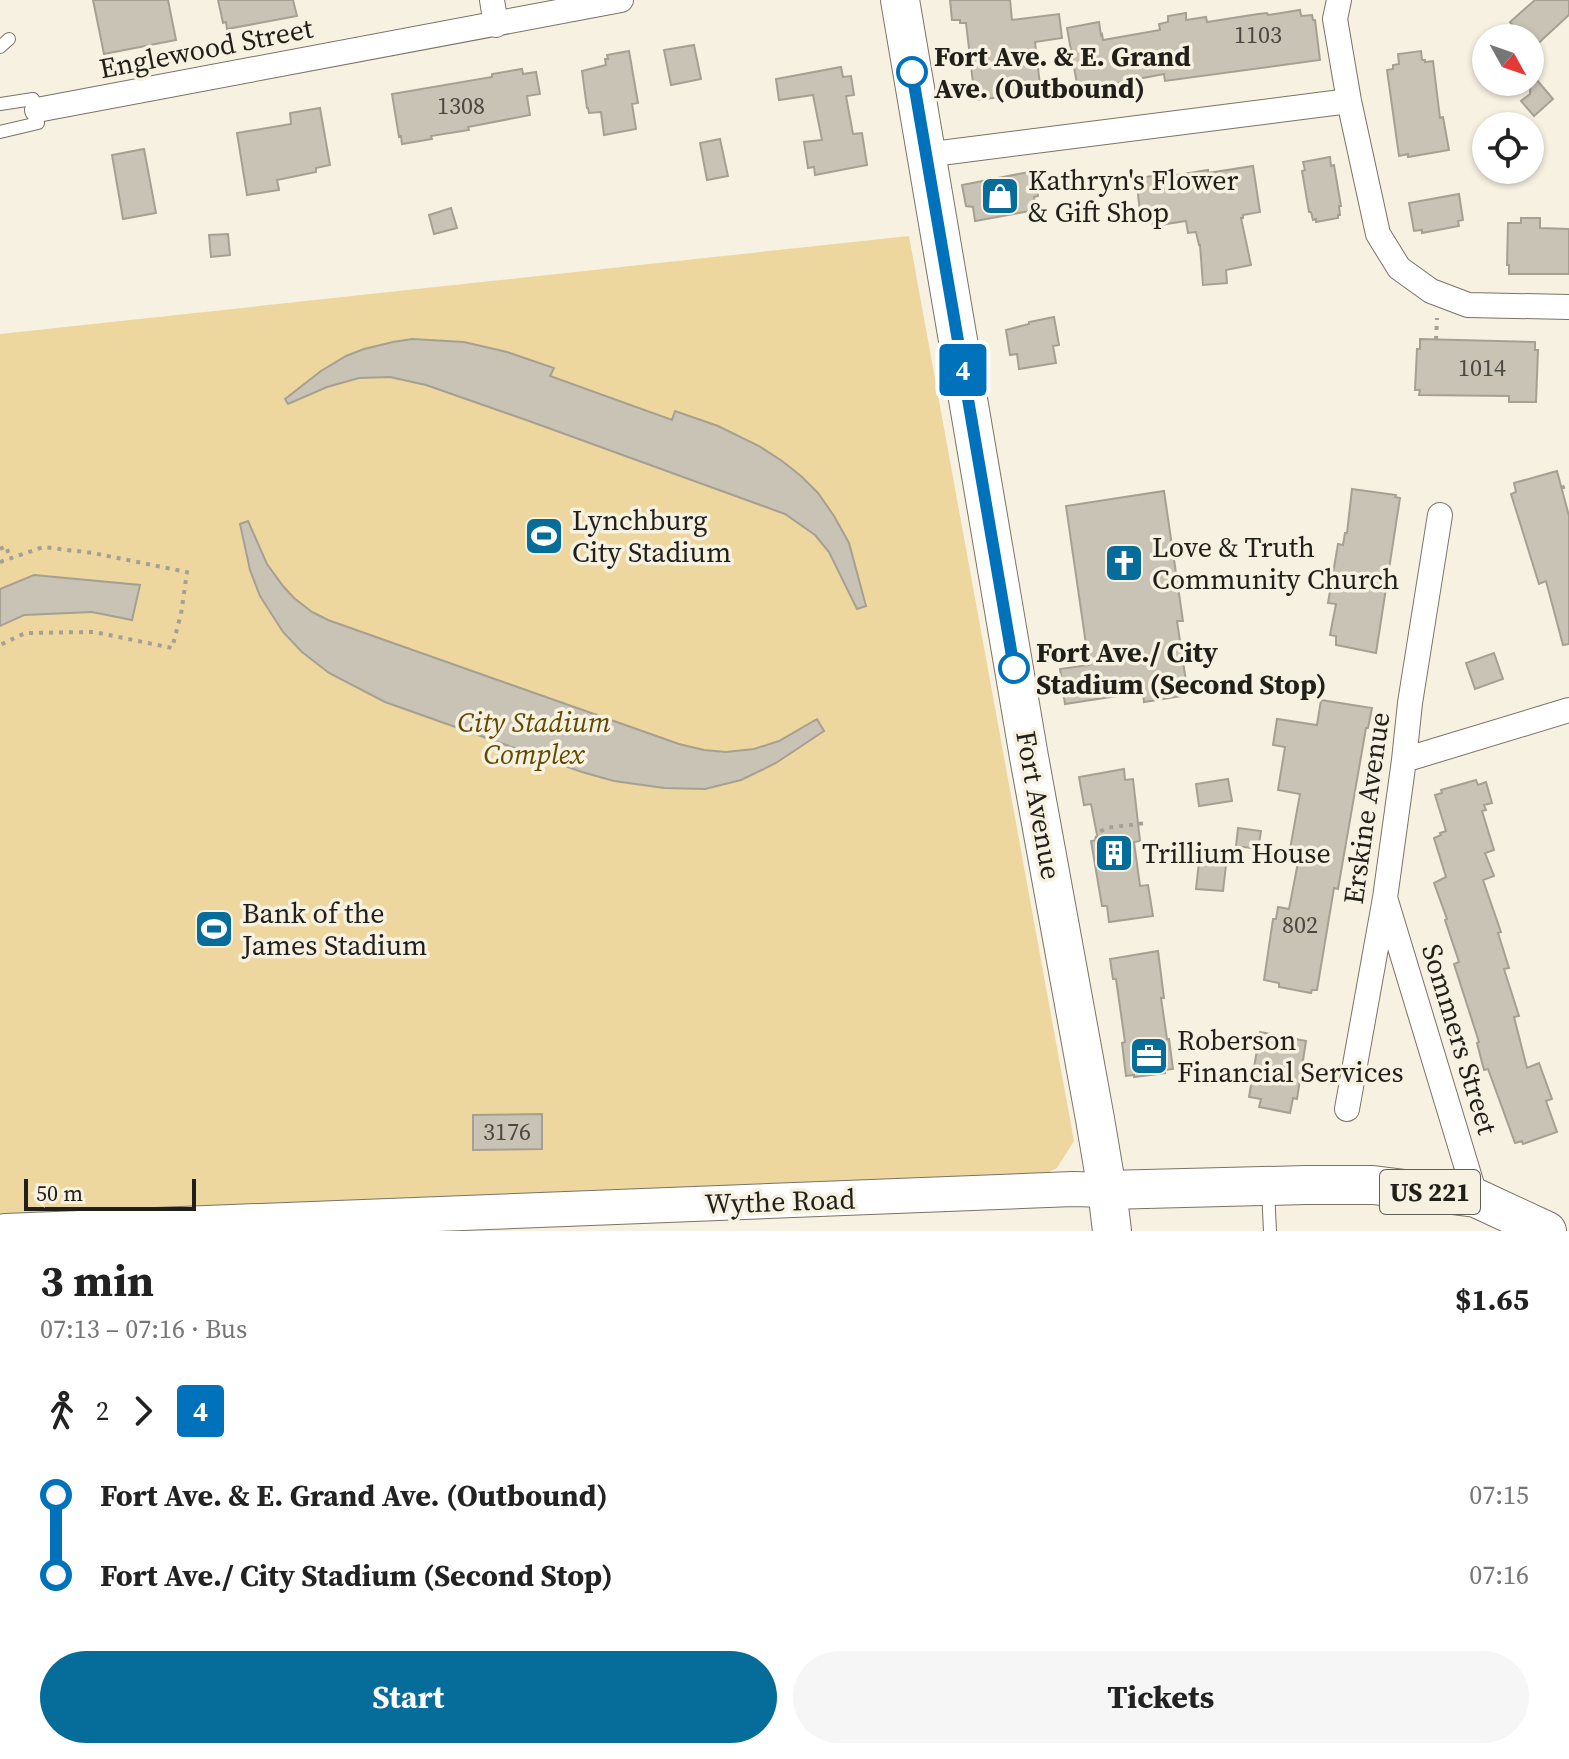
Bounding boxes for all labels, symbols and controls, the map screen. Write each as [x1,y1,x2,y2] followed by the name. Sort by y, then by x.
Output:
[96,8,317,87] street label: Englewood Street
[1234,18,1282,51] house number: 1103
[1472,24,1544,96] north arrow
[1472,24,1544,184] map controls
[934,37,1191,107] place label: Fort Ave. & E. Grand Ave. (Outbound)
[897,57,927,87] marker: Fort Ave. & E. Grand Ave. (Outbound)
[437,89,485,122] house number: 1308
[1472,112,1544,184] button: locate
[1028,161,1239,231] place label: Kathryn's Flower & Gift Shop
[979,175,1021,217] shop icon: Kathryn's Flower & Gift Shop
[937,344,989,396] line badge: 4
[955,351,971,389] text: 4
[1458,351,1506,384] house number: 1014
[572,501,731,571] place label: Lynchburg City Stadium
[523,515,565,557] sports icon: Lynchburg City Stadium
[1152,528,1399,598] place label: Love & Truth Community Church
[1103,542,1145,584] church icon: Love & Truth Community Church
[1036,633,1327,703] place label: Fort Ave./ City Stadium (Second Stop)
[999,653,1029,683] marker: Fort Ave./ City Stadium (Second Stop)
[457,703,611,773] park label: City Stadium Complex
[1334,709,1398,907] street label: Erskine Avenue
[1007,728,1071,882] street label: Fort Avenue
[1093,832,1135,874] building icon: Trillium House
[1142,834,1331,872] place label: Trillium House
[241,894,427,964] place label: Bank of the James Stadium
[193,908,235,950] sports icon: Bank of the James Stadium
[1282,908,1318,941] house number: 802
[1413,939,1507,1140] street label: Sommers Street
[1177,1021,1404,1091] place label: Roberson Financial Services
[1128,1035,1170,1077] office icon: Roberson Financial Services
[483,1115,531,1148] house number: 3176
[1380,1170,1480,1214] road number: US 221
[24,1175,196,1211] scale bar
[36,1178,83,1208] text: 50 m
[704,1179,856,1223] street label: Wythe Road
[40,1250,154,1311] text: 3 min
[1455,1279,1529,1320] text: $1.65
[40,1311,247,1347] text: 07:13 – 07:16 · Bus
[40,1389,84,1433] icon: walk
[121,1389,165,1433] icon: forward
[193,1392,208,1430] text: 4
[96,1393,109,1429] text: 2
[100,1475,608,1516] text: Fort Ave. & E. Grand Ave. (Outbound)
[1469,1477,1529,1513] text: 07:15
[100,1555,613,1596] text: Fort Ave./ City Stadium (Second Stop)
[1469,1557,1529,1593] text: 07:16
[40,1651,777,1743] button: Start
[793,1651,1529,1743] button: Tickets

